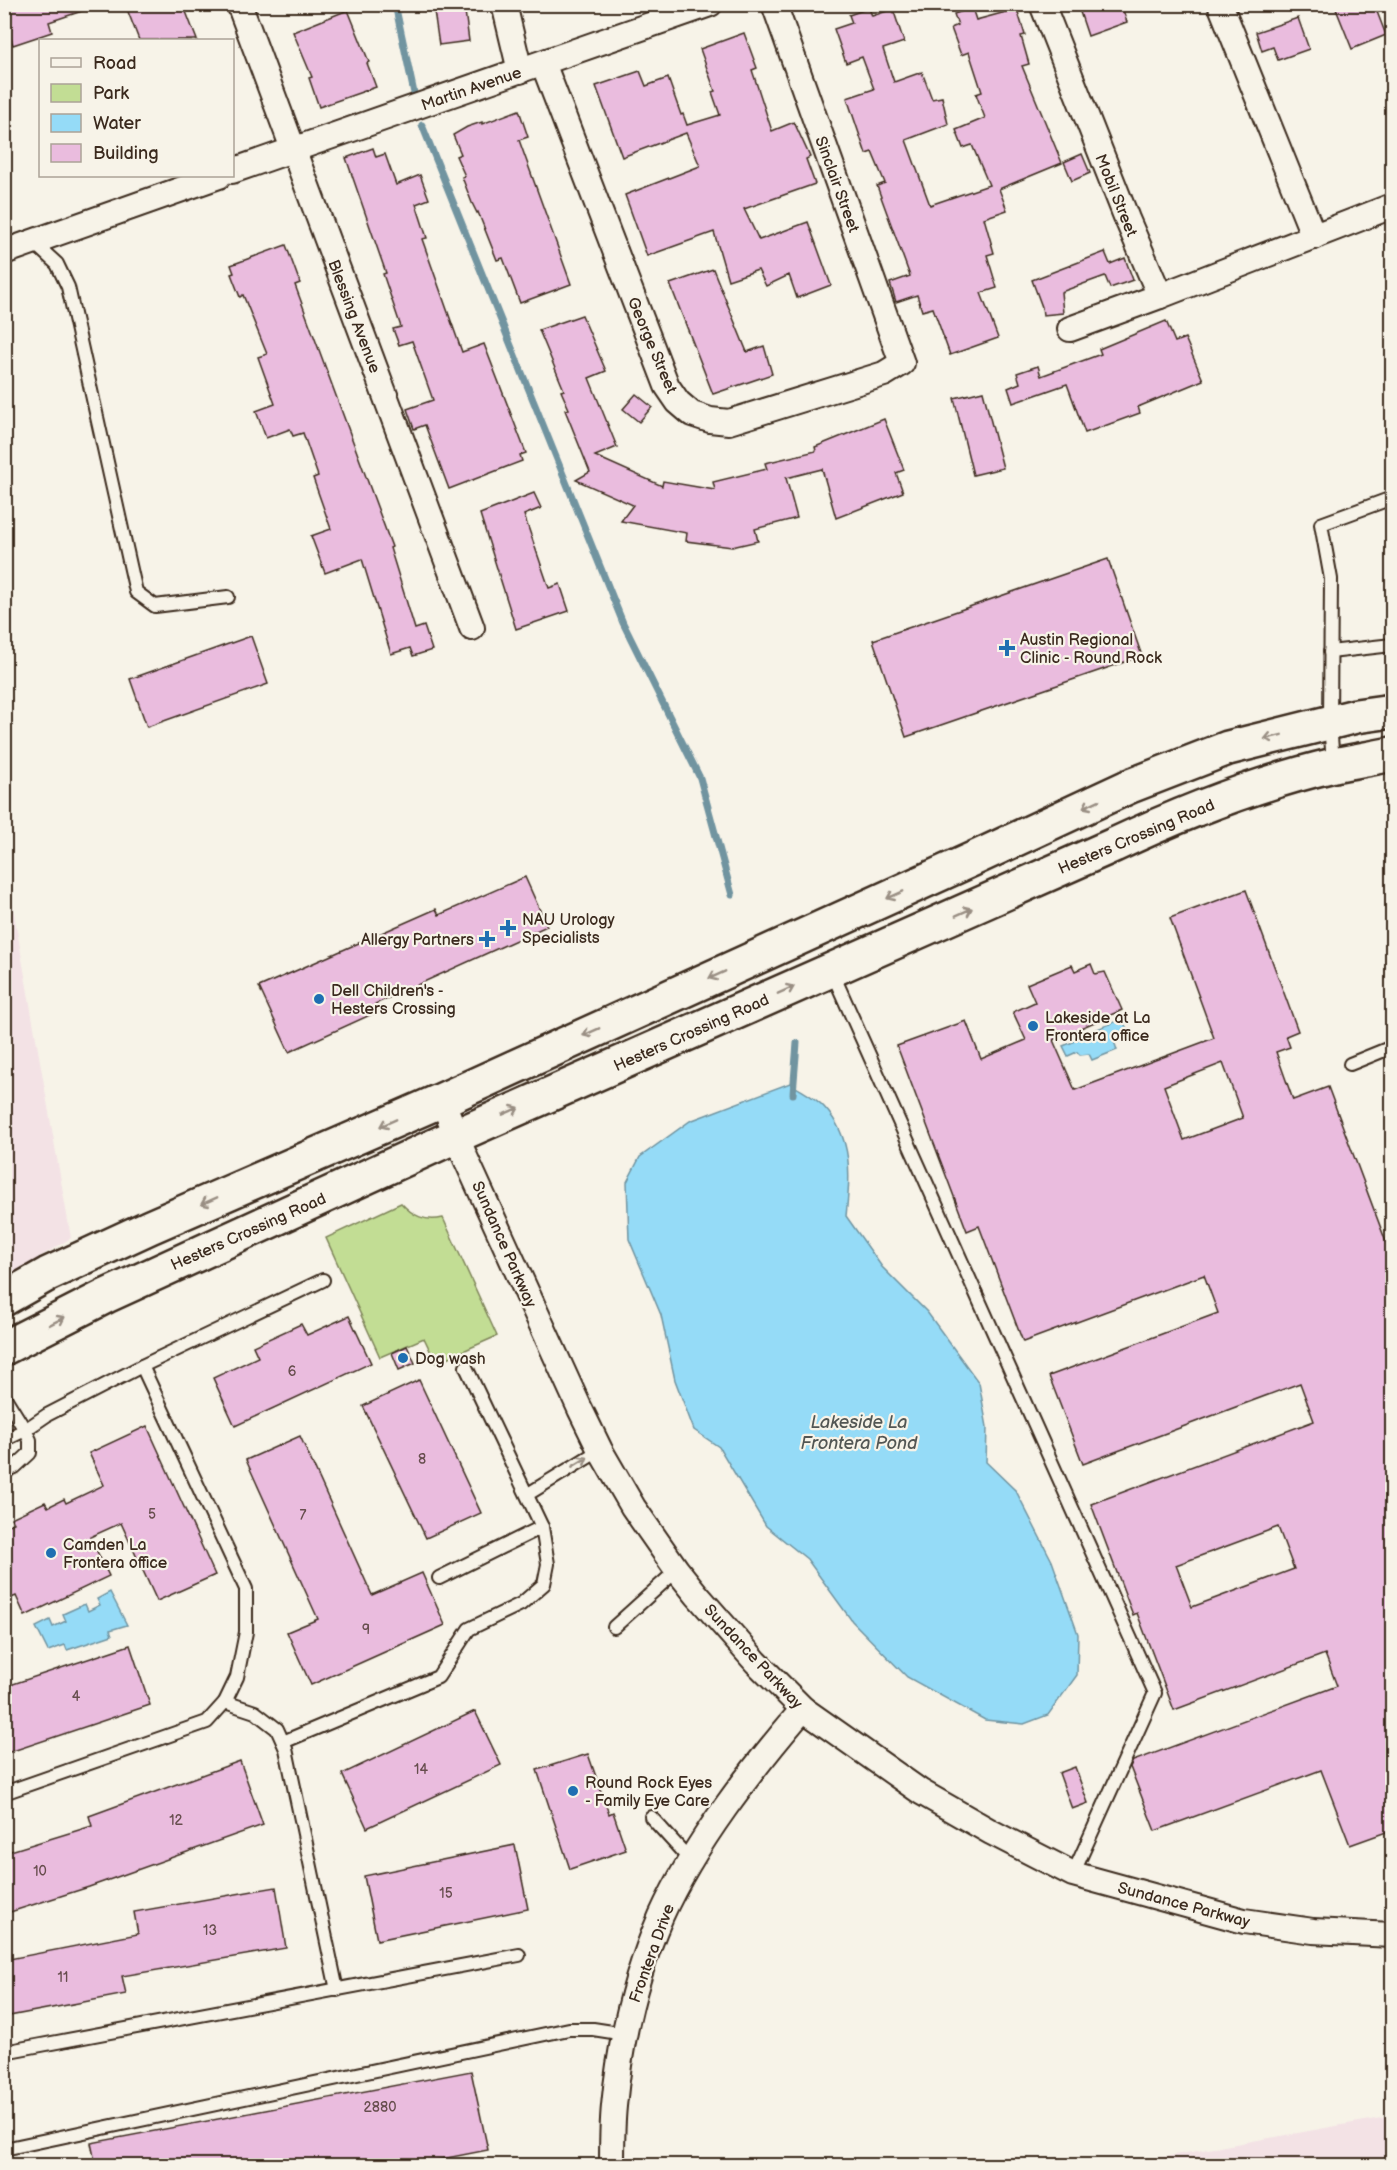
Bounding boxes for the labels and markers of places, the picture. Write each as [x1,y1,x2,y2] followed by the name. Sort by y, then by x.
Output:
[1020,631,1162,668] place label: Austin Regional Clinic - Round Rock
[998,639,1016,657] marker: Austin Regional Clinic - Round Rock
[522,911,615,948] place label: NAU Urology Specialists
[499,919,517,937] marker: NAU Urology Specialists
[478,930,496,948] marker: Allergy Partners
[361,931,474,950] place label: Allergy Partners
[331,982,456,1019] place label: Dell Children's - Hesters Crossing
[312,992,326,1006] marker: Dell Children's - Hesters Crossing
[1045,1009,1151,1046] place label: Lakeside at La Frontera office
[1026,1019,1040,1033] marker: Lakeside at La Frontera office
[415,1350,486,1369] place label: Dog wash
[396,1351,410,1365] marker: Dog wash
[63,1536,168,1573] place label: Camden La Frontera office
[44,1546,58,1560] marker: Camden La Frontera office
[585,1774,712,1811] place label: Round Rock Eyes - Family Eye Care
[566,1784,580,1798] marker: Round Rock Eyes - Family Eye Care

